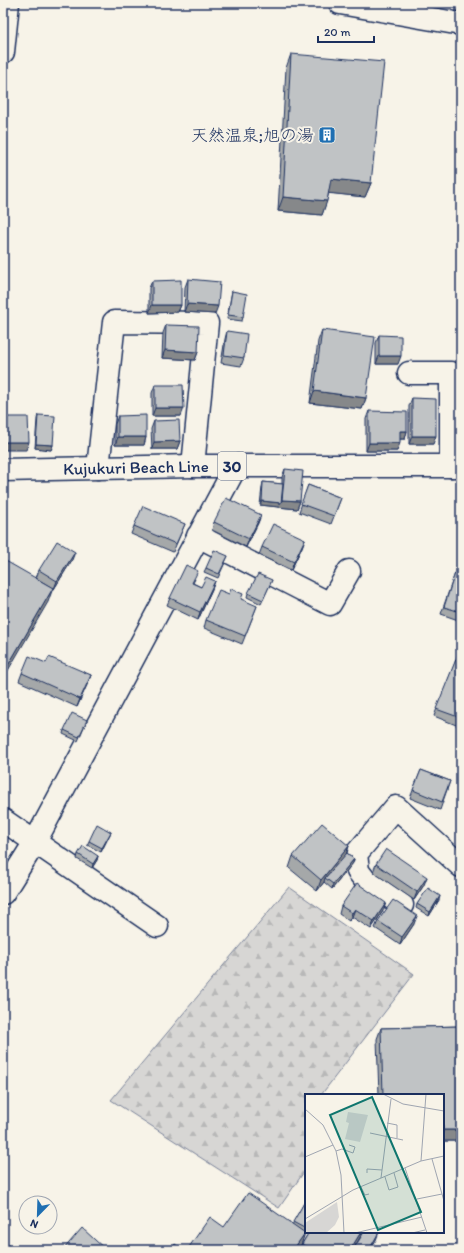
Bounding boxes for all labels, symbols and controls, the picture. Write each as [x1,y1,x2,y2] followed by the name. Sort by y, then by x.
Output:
[318,18,374,44] scale bar
[324,25,351,39] text: 20 m
[191,125,314,145] place label: 天然温泉;旭の湯
[317,125,337,145] building icon: 天然温泉;旭の湯
[218,452,246,480] road number: 30
[63,456,209,479] street label: Kujukuri Beach Line
[305,1094,444,1233] inset map
[18,1195,58,1235] north arrow
[28,1216,40,1231] text: N

